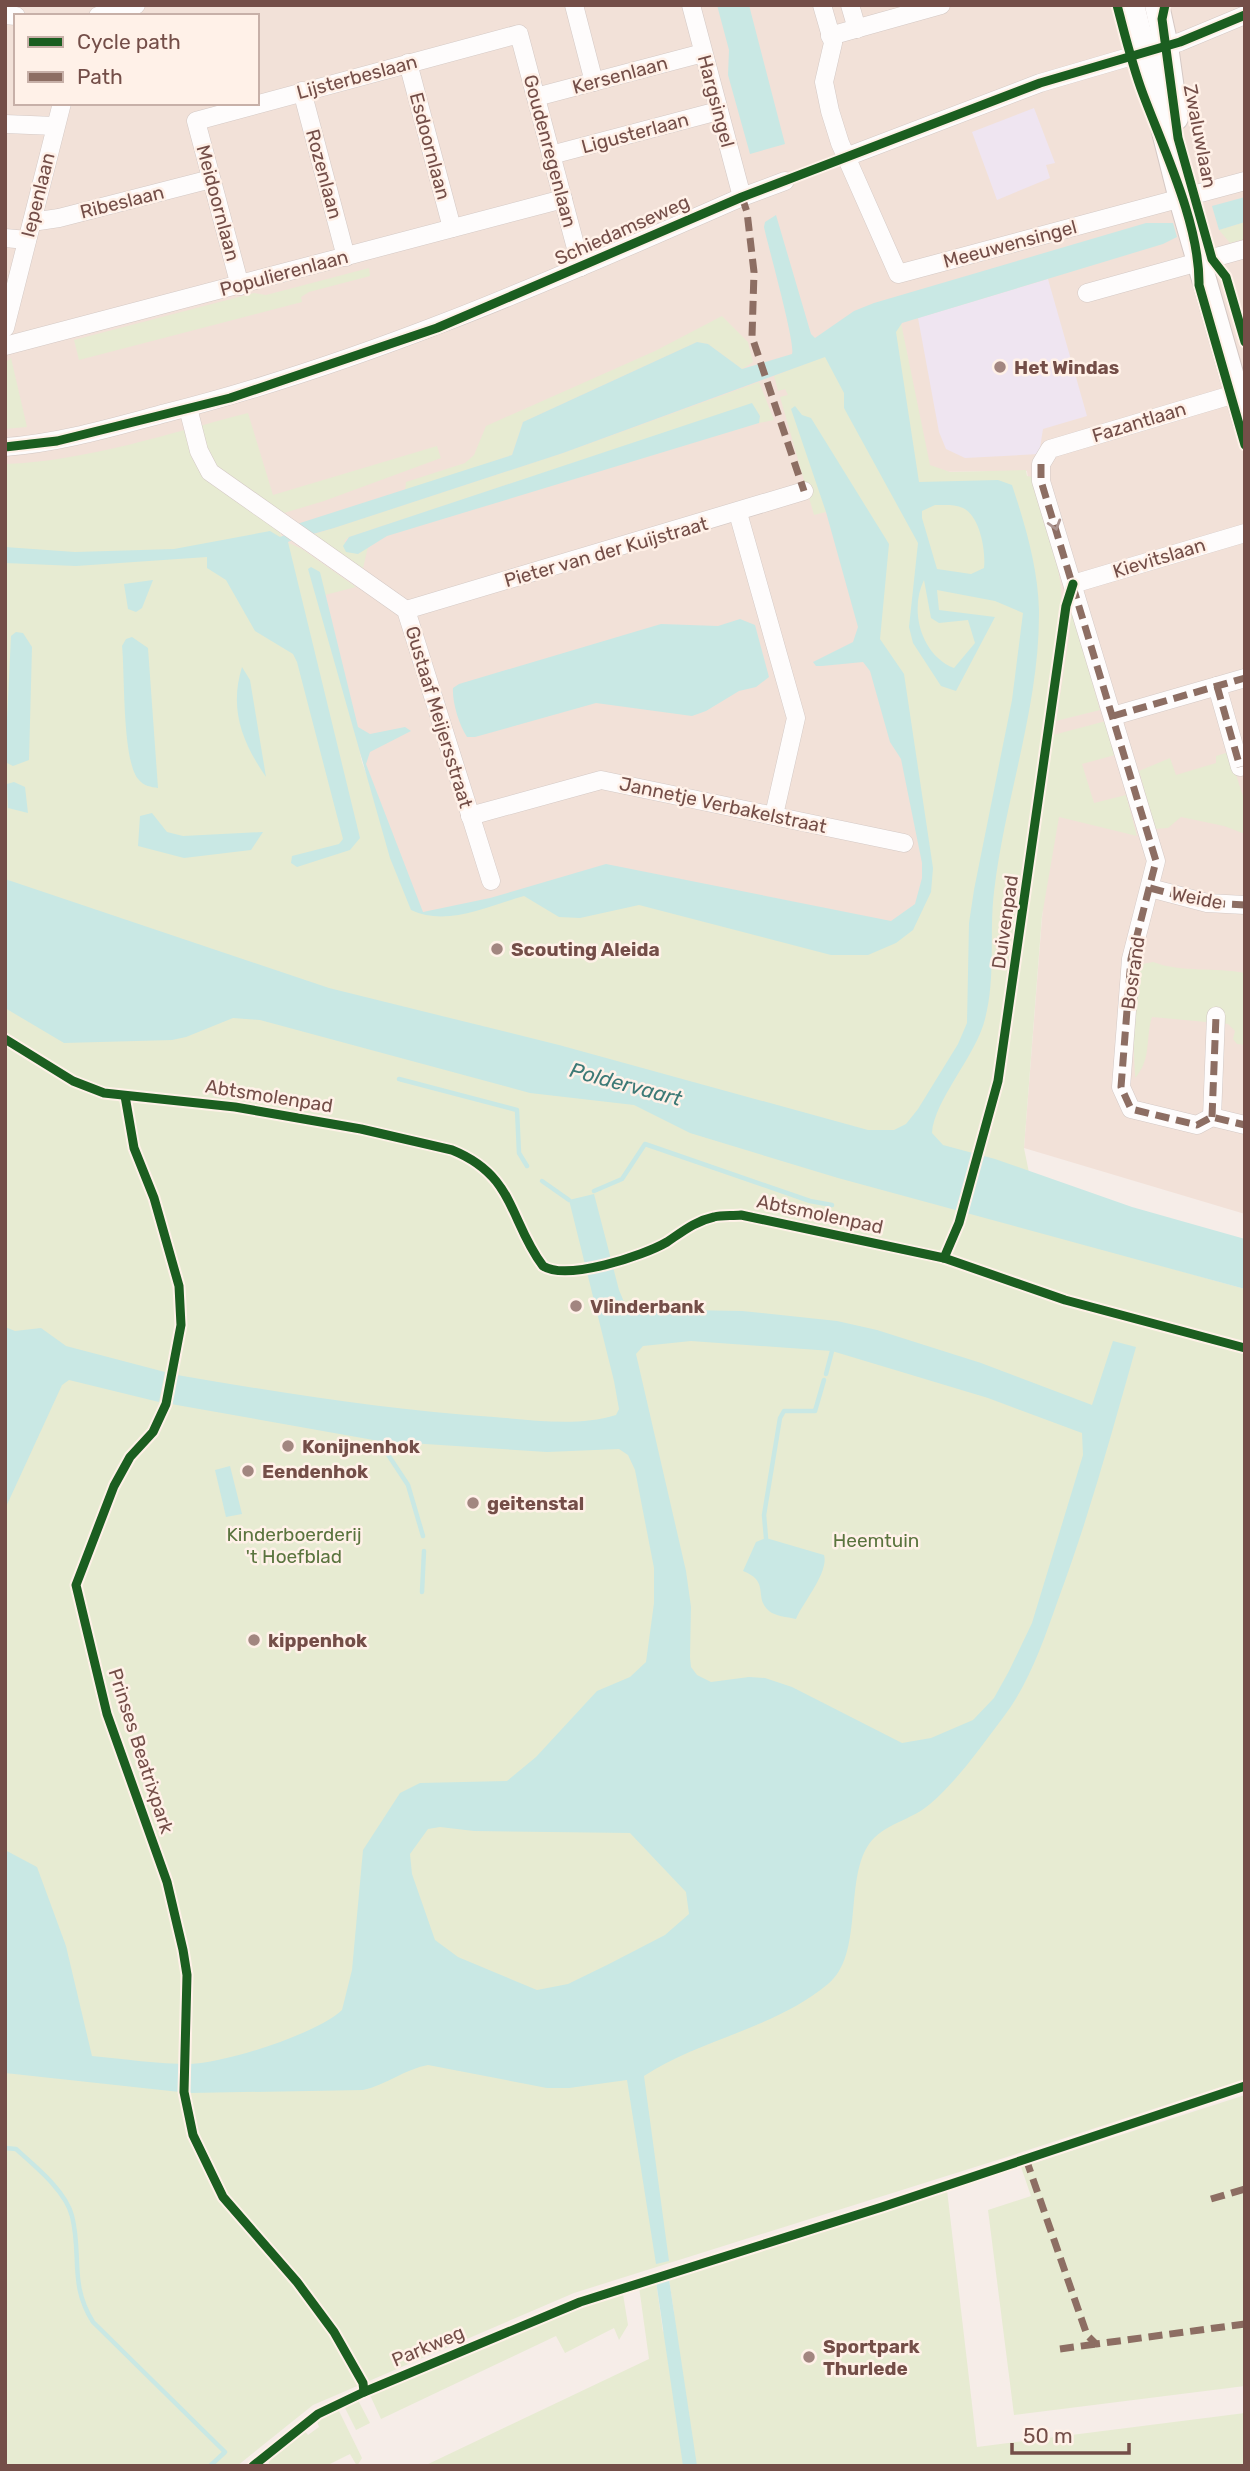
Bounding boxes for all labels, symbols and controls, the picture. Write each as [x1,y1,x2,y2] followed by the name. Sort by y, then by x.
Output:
[14,14,259,105] legend
[77,29,181,54] text: Cycle path
[294,50,420,104] street label: Lijsterbeslaan
[570,51,670,99] street label: Kersenlaan
[693,52,739,150] street label: Hargsingel
[77,64,123,89] text: Path
[519,72,581,230] street label: Goudenregenlaan
[1179,82,1221,190] street label: Zwaluwlaan
[405,90,455,202] street label: Esdoornlaan
[579,108,691,158] street label: Ligusterlaan
[301,127,347,221] street label: Rozenlaan
[191,142,245,264] street label: Meidoornlaan
[16,150,60,240] street label: Iepenlaan
[78,180,166,224] street label: Ribeslaan
[551,190,693,270] street label: Schiedamseweg
[941,215,1079,273] street label: Meeuwensingel
[217,245,351,301] street label: Populierenlaan
[1014,356,1119,379] place label: Het Windas
[992,359,1008,375] marker: Het Windas
[1089,397,1189,447] street label: Fazantlaan
[501,512,711,592] street label: Pieter van der Kuijstraat
[1046,518,1061,530] one-way arrow
[1110,533,1208,583] street label: Kievitslaan
[400,623,478,811] street label: Gustaaf Meijersstraat
[617,772,829,838] street label: Jannetje Verbakelstraat
[987,874,1023,970] street label: Duivenpad
[1169,882,1225,914] street label: Weide
[1116,935,1150,1011] street label: Bosrand
[511,938,660,961] place label: Scouting Aleida
[489,941,505,957] marker: Scouting Aleida
[567,1057,686,1111] water label: Poldervaart
[204,1075,334,1117] street label: Abtsmolenpad
[755,1189,885,1239] street label: Abtsmolenpad
[590,1295,705,1318] place label: Vlinderbank
[568,1298,584,1314] marker: Vlinderbank
[302,1435,420,1458] place label: Konijnenhok
[280,1438,296,1454] marker: Konijnenhok
[262,1460,368,1483] place label: Eendenhok
[240,1463,256,1479] marker: Eendenhok
[487,1492,584,1515] place label: geitenstal
[465,1495,481,1511] marker: geitenstal
[226,1523,362,1568] park label: Kinderboerderij 't Hoefblad
[833,1529,919,1552] park label: Heemtuin
[268,1629,367,1652] place label: kippenhok
[246,1632,262,1648] marker: kippenhok
[103,1666,179,1837] street label: Prinses Beatrixpark
[388,2320,468,2372] street label: Parkweg
[823,2335,920,2380] place label: Sportpark Thurlede
[801,2349,817,2365] marker: Sportpark Thurlede
[1012,2412,1129,2456] scale bar
[1023,2423,1073,2448] text: 50 m

